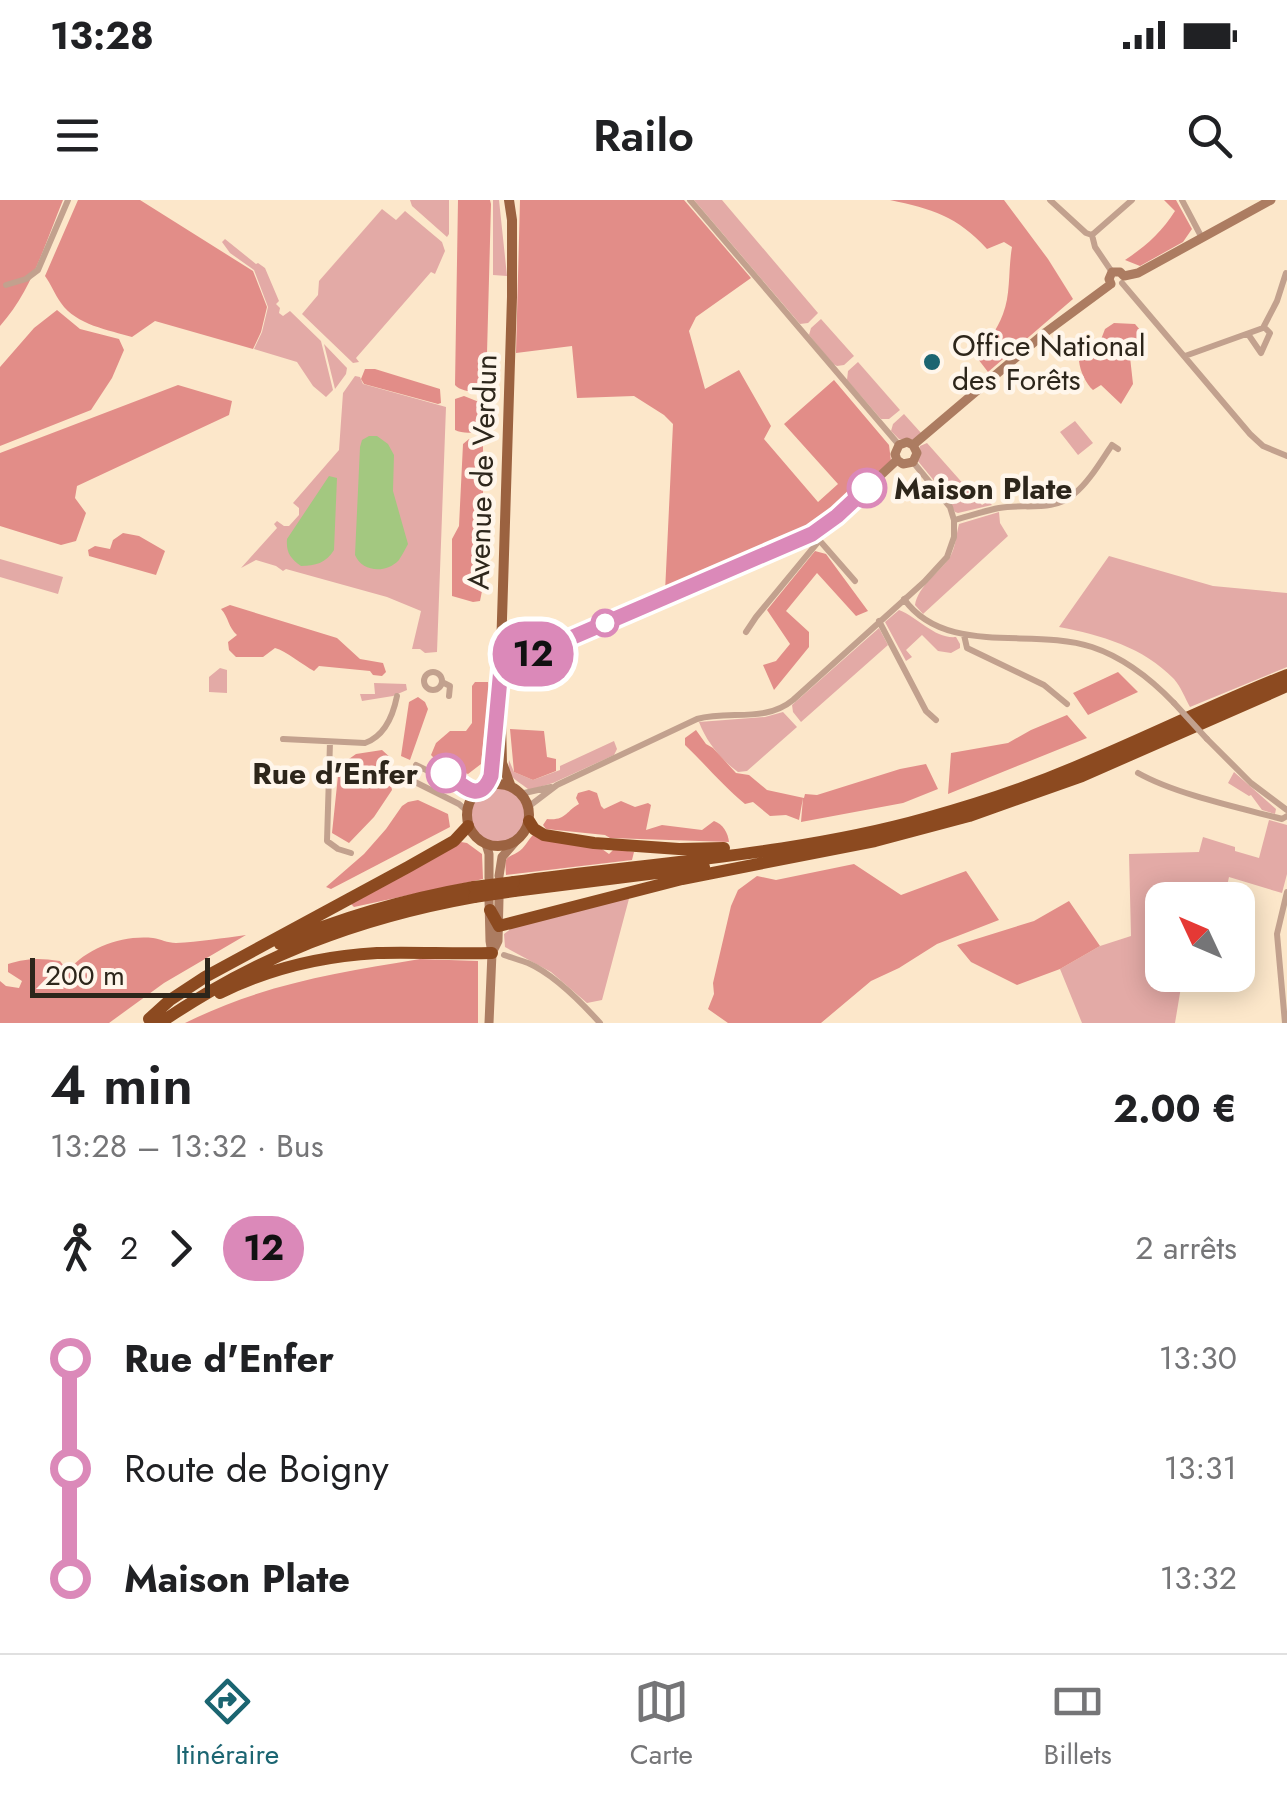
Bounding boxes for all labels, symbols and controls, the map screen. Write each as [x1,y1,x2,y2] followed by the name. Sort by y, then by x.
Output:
[50,8,154,63] text: 13:28
[593,103,694,168] text: Railo
[50,108,105,163] icon: menu
[1182,108,1237,163] icon: search
[952,324,1146,401] place label: Office National des Forêts
[921,351,943,373] marker: Office National des Forêts
[456,353,508,591] street label: Avenue de Verdun
[894,467,1073,510] place label: Maison Plate
[848,469,886,507] marker: Maison Plate
[592,610,618,636] unlabelled marker
[488,622,578,686] line badge: 12
[513,629,553,679] text: 12
[252,752,419,795] place label: Rue d'Enfer
[427,754,465,792] marker: Rue d'Enfer
[1145,882,1255,992] north arrow
[1145,882,1255,992] map controls
[30,953,210,998] scale bar
[45,955,125,996] text: 200 m
[50,1045,193,1125] text: 4 min
[1113,1081,1237,1136] text: 2.00 €
[50,1123,324,1169] text: 13:28 – 13:32 · Bus
[50,1221,105,1276] icon: walk
[153,1221,208,1276] icon: forward
[243,1223,284,1273] text: 12
[120,1225,138,1271] text: 2
[1135,1225,1237,1271] text: 2 arrêts
[124,1331,334,1386] text: Rue d'Enfer
[1159,1335,1237,1381] text: 13:30
[124,1441,389,1496] text: Route de Boigny
[1164,1445,1237,1491] text: 13:31
[124,1551,350,1606] text: Maison Plate
[1160,1555,1237,1601] text: 13:32
[175,1674,279,1775] tab: Itinéraire
[630,1674,693,1775] tab: Carte
[1044,1674,1112,1775] tab: Billets

